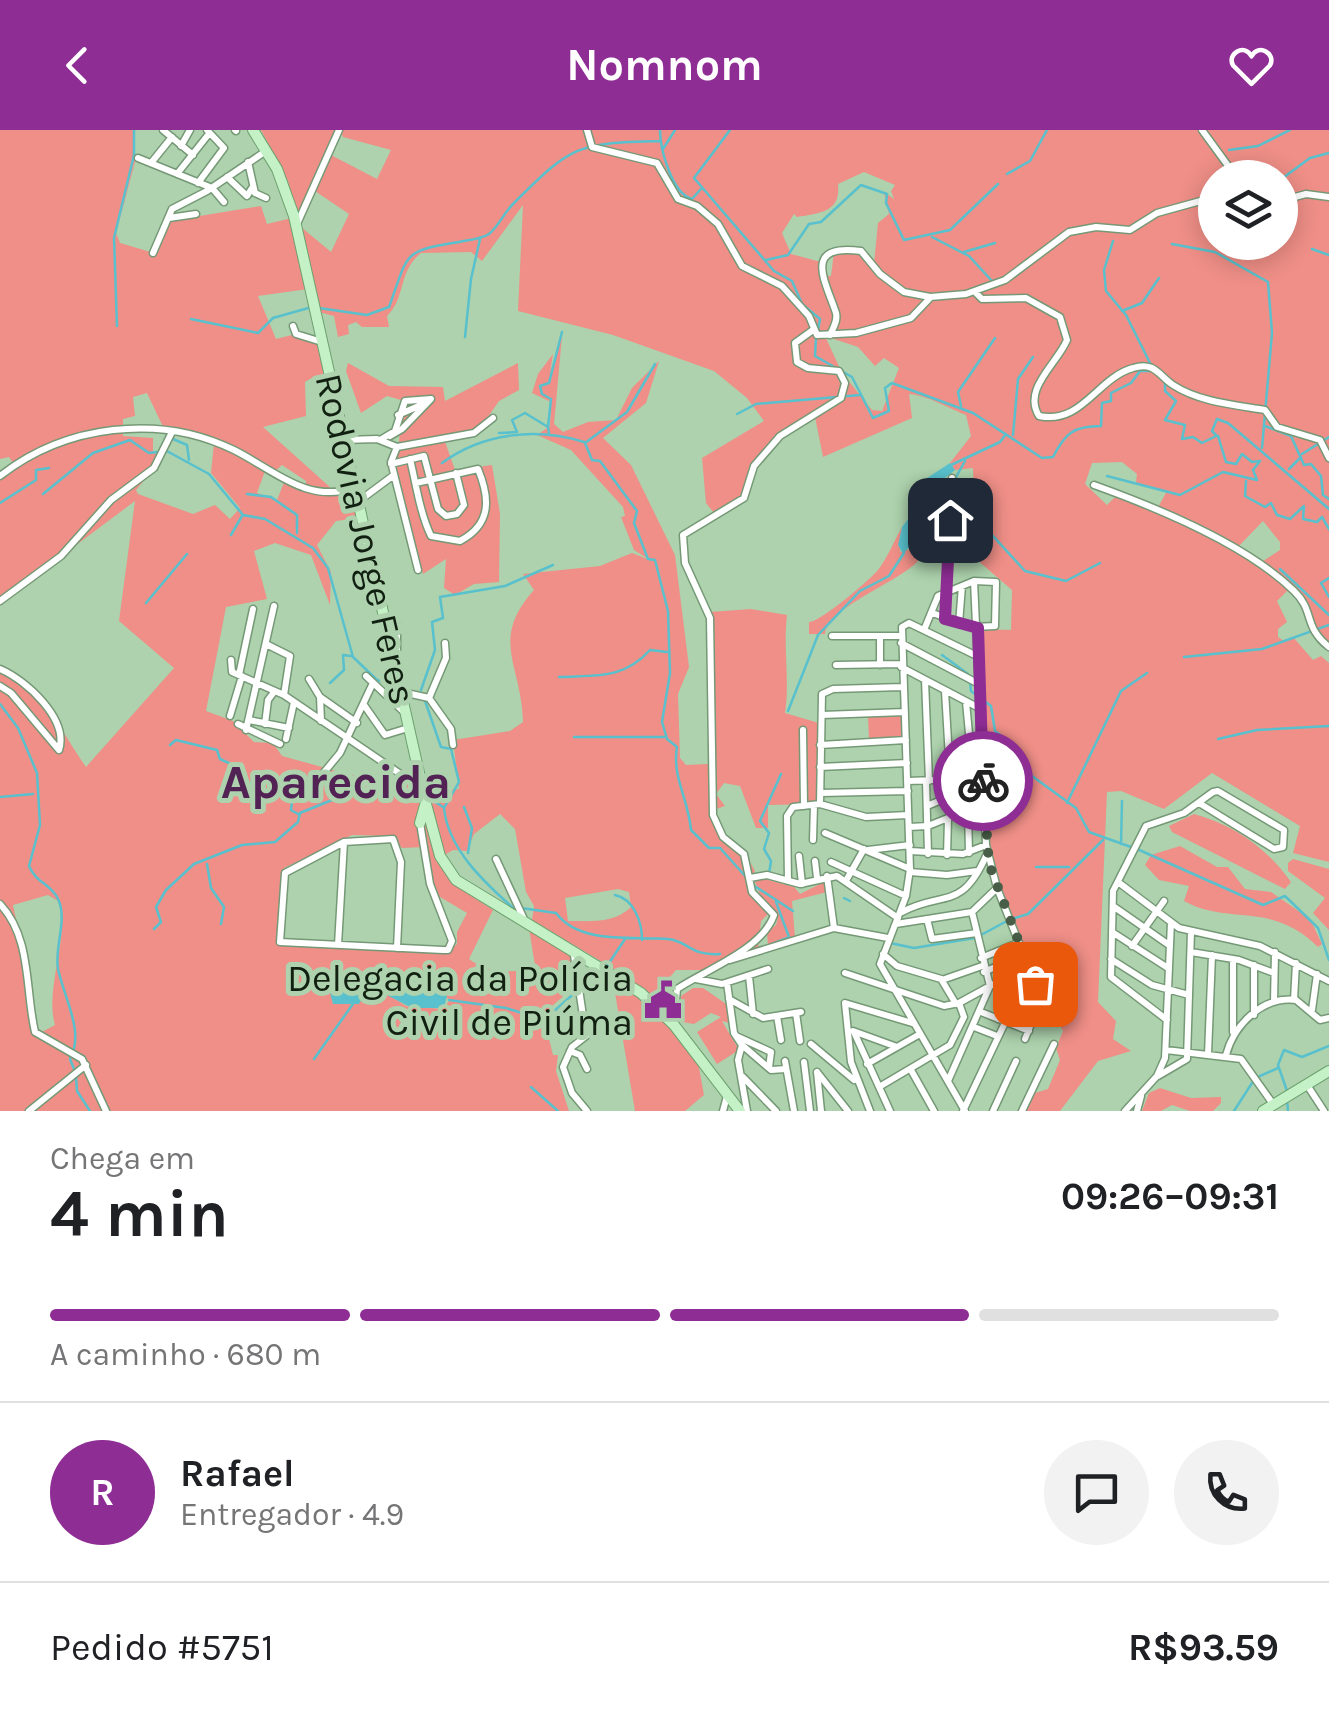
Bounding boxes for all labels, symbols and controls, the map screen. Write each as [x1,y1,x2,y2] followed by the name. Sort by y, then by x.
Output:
[50,38,105,93] icon: back
[1224,38,1279,93] icon: heart
[566,39,763,91] text: Nomnom
[1198,160,1298,260] map controls
[1198,160,1298,260] button: layers
[306,369,426,709] street label: Rodovia Jorge Feres
[908,478,993,563] pin
[923,493,978,548] icon: home
[933,731,1033,831] courier
[221,754,451,810] district label: Aparecida
[956,754,1011,809] icon: bike
[993,942,1078,1027] pin
[287,956,633,1045] place label: Delegacia da Polícia Civil de Piúma
[1008,957,1063,1012] icon: bag
[642,979,684,1021] public building icon: Delegacia da Polícia Civil de Piúma
[50,1140,195,1177] text: Chega em
[1061,1174,1279,1219] text: 09:26–09:31
[50,1176,229,1252] text: 4 min
[50,1336,321,1373] text: A caminho · 680 m
[1044,1440,1149,1545] button: chat
[1174,1440,1279,1545] button: phone
[180,1451,295,1496] text: Rafael
[90,1470,115,1515] text: R
[180,1496,404,1533] text: Entregador · 4.9
[50,1625,274,1670] text: Pedido #5751
[1128,1625,1279,1670] text: R$93.59

